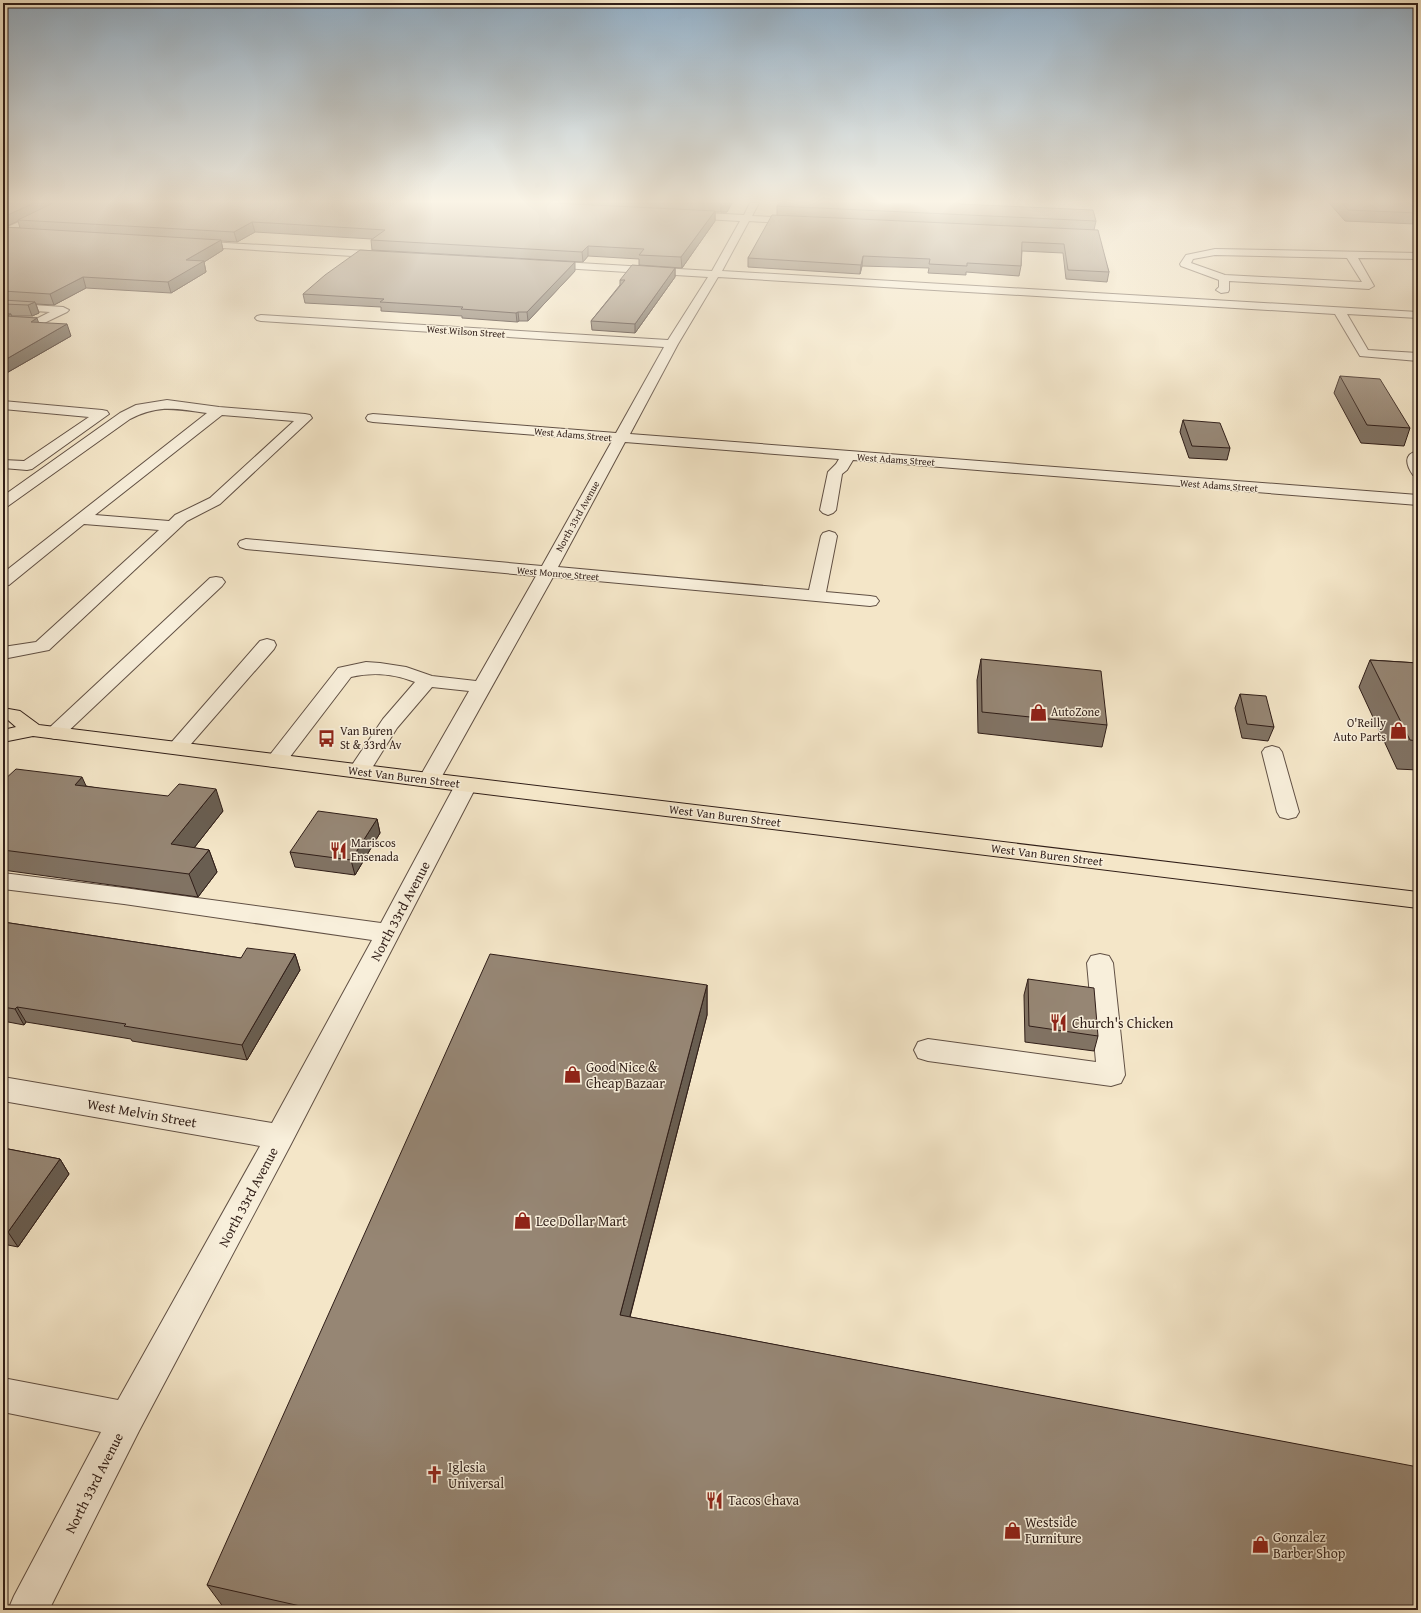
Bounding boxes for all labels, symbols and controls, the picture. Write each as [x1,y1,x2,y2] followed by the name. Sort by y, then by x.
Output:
[426,321,506,342] street label: West Wilson Street
[533,424,613,445] street label: West Adams Street
[856,449,936,470] street label: West Adams Street
[1179,475,1259,496] street label: West Adams Street
[552,478,603,554] street label: North 33rd Avenue
[516,562,600,585] street label: West Monroe Street
[1028,702,1048,722] shop icon: AutoZone
[1051,703,1100,720] place label: AutoZone
[1333,714,1386,745] place label: O'Reilly Auto Parts
[1389,720,1409,740] shop icon: O'Reilly Auto Parts
[340,722,402,753] place label: Van Buren St & 33rd Av
[317,728,337,748] bus stop icon: Van Buren St & 33rd Av
[347,761,462,792] street label: West Van Buren Street
[668,800,783,831] street label: West Van Buren Street
[351,834,399,865] place label: Mariscos Ensenada
[990,839,1105,870] street label: West Van Buren Street
[328,840,348,860] restaurant icon: Mariscos Ensenada
[365,857,435,965] street label: North 33rd Avenue
[1049,1013,1069,1033] restaurant icon: Church's Chicken
[1072,1013,1173,1033] place label: Church's Chicken
[586,1057,665,1093] place label: Good Nice & Cheap Bazaar
[563,1065,583,1085] shop icon: Good Nice & Cheap Bazaar
[86,1094,198,1132] street label: West Melvin Street
[213,1143,283,1251] street label: North 33rd Avenue
[513,1211,533,1231] shop icon: Lee Dollar Mart
[536,1211,627,1231] place label: Lee Dollar Mart
[60,1429,128,1537] street label: North 33rd Avenue
[448,1457,504,1493] place label: Iglesia Universal
[425,1465,445,1485] church icon: Iglesia Universal
[705,1490,725,1510] restaurant icon: Tacos Chava
[728,1490,799,1510] place label: Tacos Chava
[1025,1512,1082,1548] place label: Westside Furniture
[1002,1520,1022,1540] shop icon: Westside Furniture
[1273,1527,1346,1563] place label: Gonzalez Barber Shop
[1250,1535,1270,1555] shop icon: Gonzalez Barber Shop

